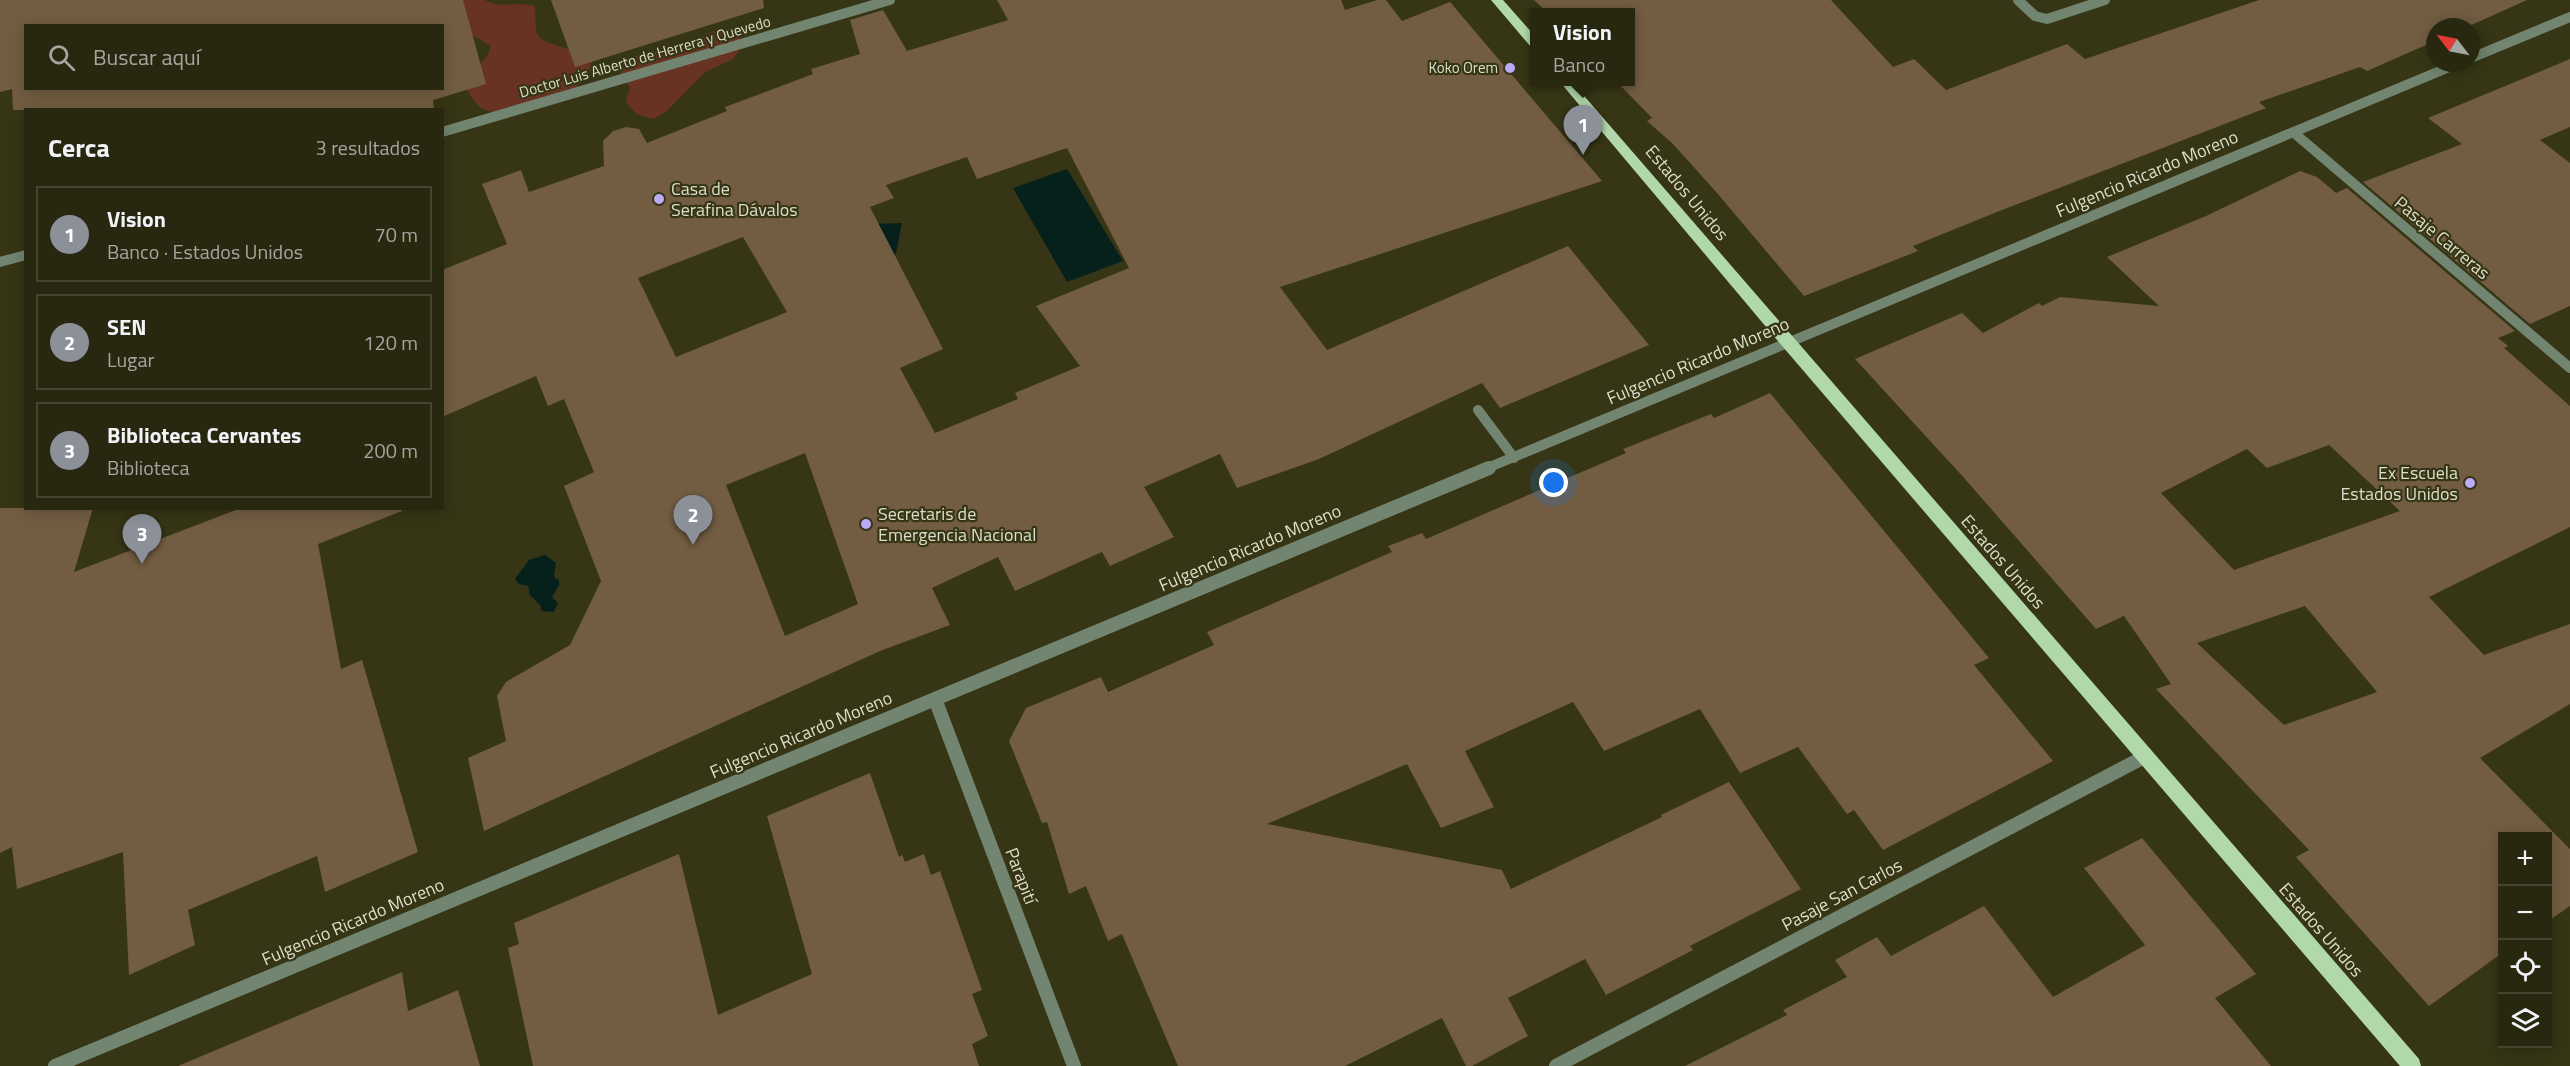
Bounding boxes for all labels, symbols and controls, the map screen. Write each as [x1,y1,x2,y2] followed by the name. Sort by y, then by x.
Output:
[1530,8,1635,86] popup
[516,10,773,103] street label: Doctor Luis Alberto de Herrera y Quevedo
[1553,15,1612,49] text: Vision
[2426,18,2480,72] north arrow
[24,24,444,90] search box
[93,40,201,74] text: Buscar aquí
[45,41,78,74] icon: search
[1553,49,1605,80] text: Banco
[1429,56,1498,79] place label: Koko Orem
[1503,61,1517,75] marker: Koko Orem
[1564,106,1602,155] pin: 1
[2051,123,2242,224] street label: Fulgencio Ricardo Moreno
[48,128,110,167] text: Cerca
[316,132,420,163] text: 3 resultados
[1639,139,1736,246] street label: Estados Unidos
[671,175,798,223] place label: Casa de Serafina Dávalos
[2389,189,2496,286] street label: Pasaje Carreras
[652,192,666,206] marker: Casa de Serafina Dávalos
[107,202,166,236] text: Vision
[64,219,75,250] text: 1
[374,219,418,250] text: 70 m
[107,236,303,267] text: Banco · Estados Unidos
[107,310,146,344] text: SEN
[1602,310,1793,411] street label: Fulgencio Ricardo Moreno
[64,327,75,358] text: 2
[363,327,418,358] text: 120 m
[107,344,154,375] text: Lugar
[107,418,302,452] text: Biblioteca Cervantes
[64,435,75,466] text: 3
[363,435,418,466] text: 200 m
[107,452,190,483] text: Biblioteca
[2340,459,2458,507] place label: Ex Escuela Estados Unidos
[1539,468,1568,497] your location
[2463,476,2477,490] marker: Ex Escuela Estados Unidos
[674,496,712,545] pin: 2
[1154,497,1345,598] street label: Fulgencio Ricardo Moreno
[878,500,1036,548] place label: Secretaris de Emergencia Nacional
[1955,508,2052,615] street label: Estados Unidos
[122,514,162,564] pin: 3
[859,517,873,531] marker: Secretaris de Emergencia Nacional
[705,684,896,785] street label: Fulgencio Ricardo Moreno
[2498,832,2552,1048] map controls
[2498,832,2552,886] button: +
[998,844,1045,910] street label: Parapití
[1777,851,1907,938] street label: Pasaje San Carlos
[257,871,448,972] street label: Fulgencio Ricardo Moreno
[2273,876,2370,983] street label: Estados Unidos
[2498,886,2552,940] button: −
[2498,940,2552,994] button: locate
[2498,994,2552,1048] button: layers

